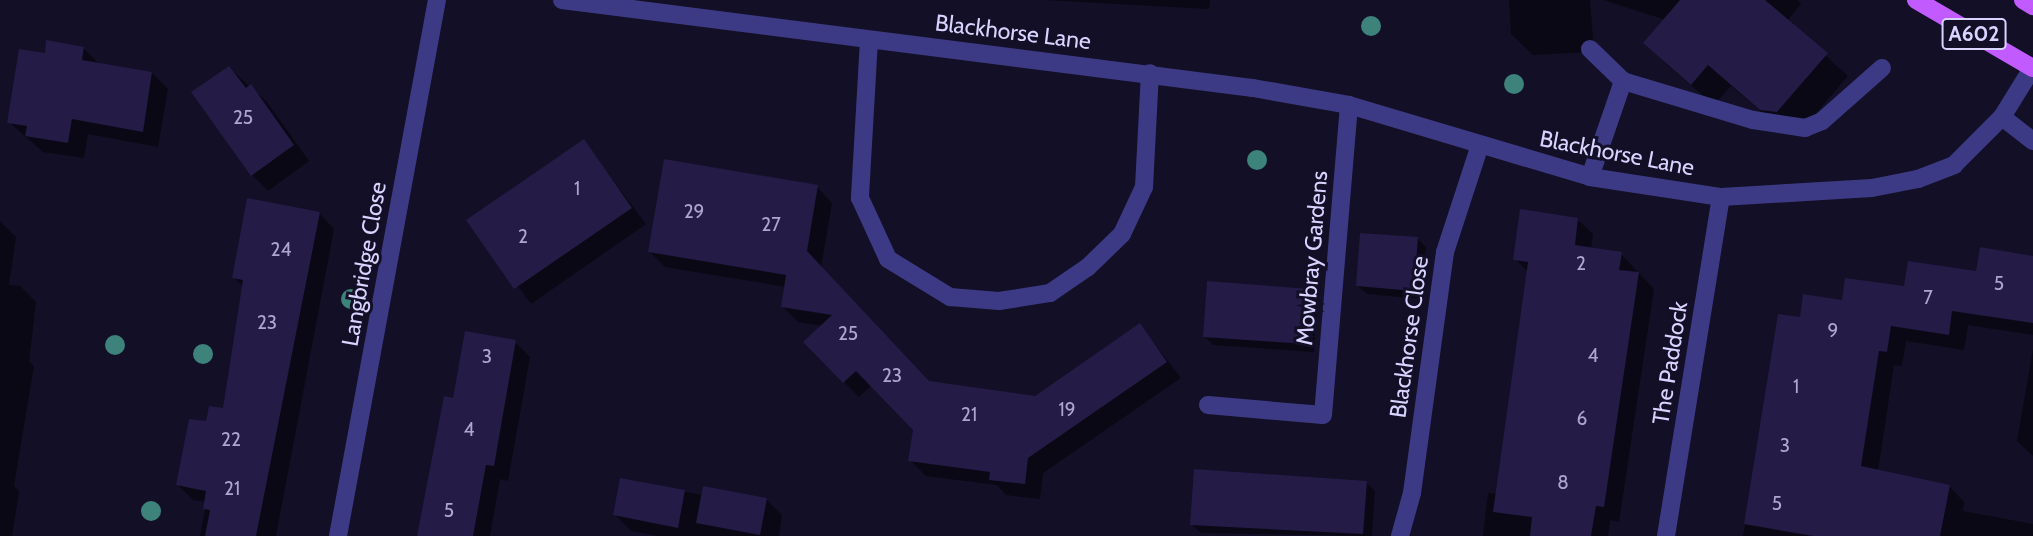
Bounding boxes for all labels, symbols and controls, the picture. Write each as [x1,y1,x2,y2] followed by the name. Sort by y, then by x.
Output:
[933,9,1093,55] street label: Blackhorse Lane
[1941,16,2007,52] road number: A602
[233,107,253,129] house number: 25
[1537,124,1697,182] street label: Blackhorse Lane
[1291,170,1333,346] street label: Mowbray Gardens
[574,178,580,200] house number: 1
[336,180,392,348] street label: Langbridge Close
[684,201,704,223] house number: 29
[761,214,781,236] house number: 27
[518,226,528,248] house number: 2
[271,239,291,261] house number: 24
[1576,253,1586,275] house number: 2
[1384,254,1434,420] street label: Blackhorse Close
[1994,273,2004,295] house number: 5
[1923,287,1933,309] house number: 7
[1647,299,1693,427] street label: The Paddock
[257,312,277,334] house number: 23
[1828,320,1838,342] house number: 9
[838,323,858,345] house number: 25
[1588,345,1598,367] house number: 4
[482,346,492,368] house number: 3
[882,365,902,387] house number: 23
[1793,376,1799,398] house number: 1
[1059,399,1075,421] house number: 19
[961,404,977,426] house number: 21
[1577,408,1587,430] house number: 6
[464,419,474,441] house number: 4
[221,429,241,451] house number: 22
[1780,435,1790,457] house number: 3
[1557,472,1569,494] house number: 8
[224,478,240,500] house number: 21
[1772,493,1782,515] house number: 5
[444,500,454,522] house number: 5

